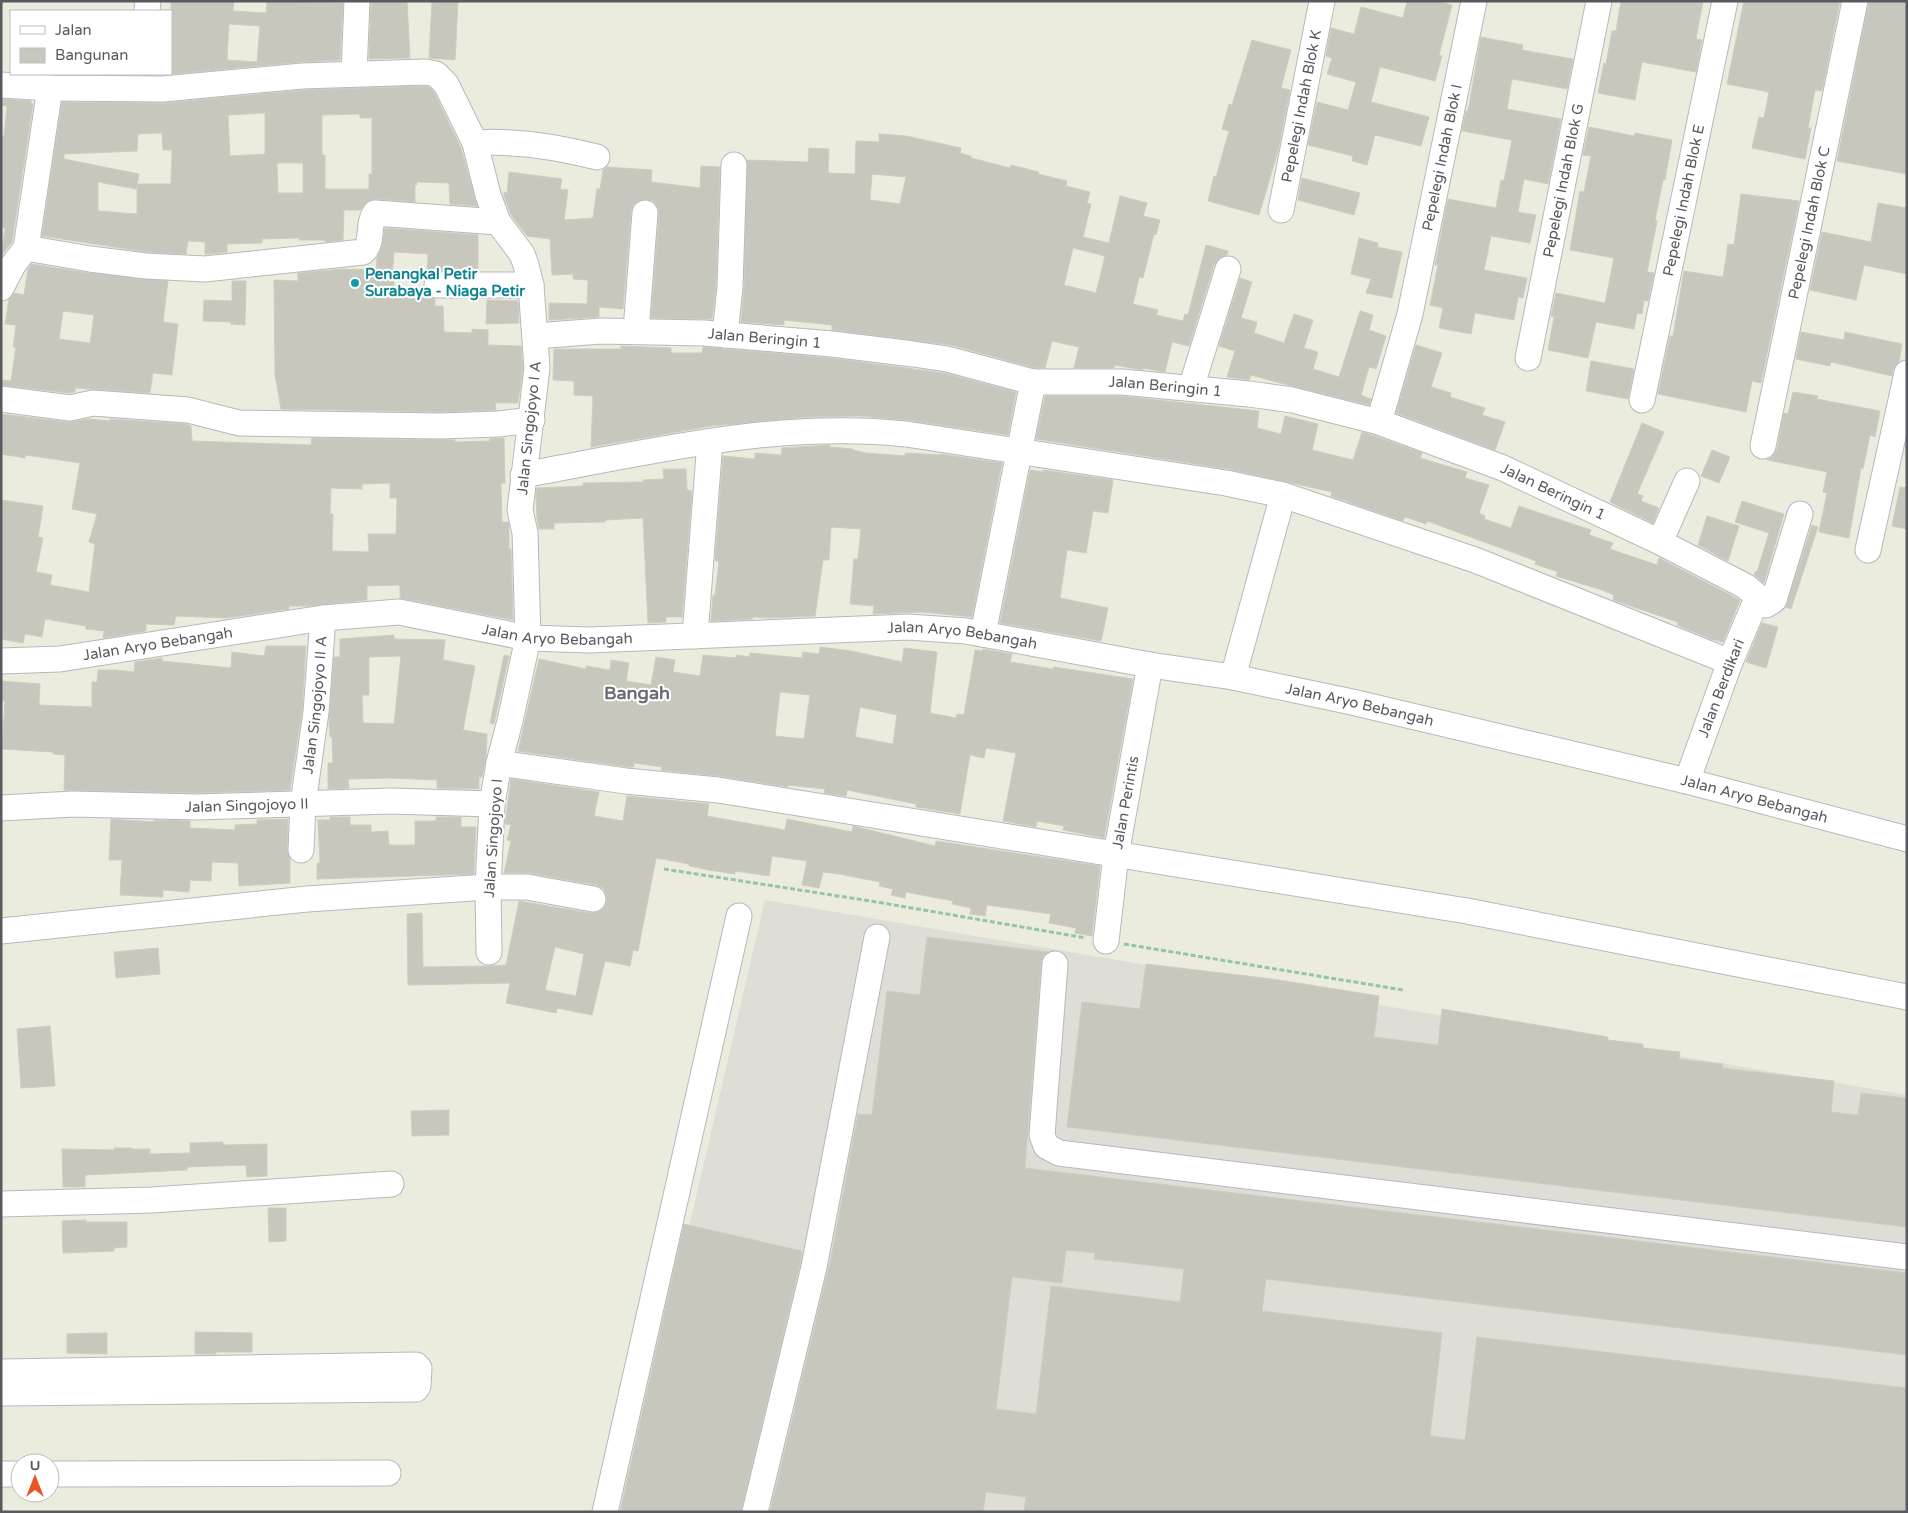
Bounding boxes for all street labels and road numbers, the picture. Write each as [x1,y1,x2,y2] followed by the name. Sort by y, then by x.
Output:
[1278,28,1325,184] street label: Pepelegi Indah Blok K
[1418,83,1466,233] street label: Pepelegi Indah Blok I
[1539,102,1587,259] street label: Pepelegi Indah Blok G
[1659,123,1708,278] street label: Pepelegi Indah Blok E
[1785,145,1834,301] street label: Pepelegi Indah Blok C
[707,324,822,352] street label: Jalan Beringin 1
[513,360,545,496] street label: Jalan Singojoyo I A
[1108,373,1223,400] street label: Jalan Beringin 1
[1498,459,1608,524] street label: Jalan Beringin 1
[887,618,1039,653] street label: Jalan Aryo Bebangah
[480,620,633,649] street label: Jalan Aryo Bebangah
[82,623,234,664] street label: Jalan Aryo Bebangah
[298,635,331,775] street label: Jalan Singojoyo II A
[1694,636,1748,740] street label: Jalan Berdikari
[1284,679,1435,730] street label: Jalan Aryo Bebangah
[1108,754,1143,850] street label: Jalan Perintis
[1679,771,1830,827] street label: Jalan Aryo Bebangah
[480,778,506,898] street label: Jalan Singojoyo I
[185,795,309,816] street label: Jalan Singojoyo II

